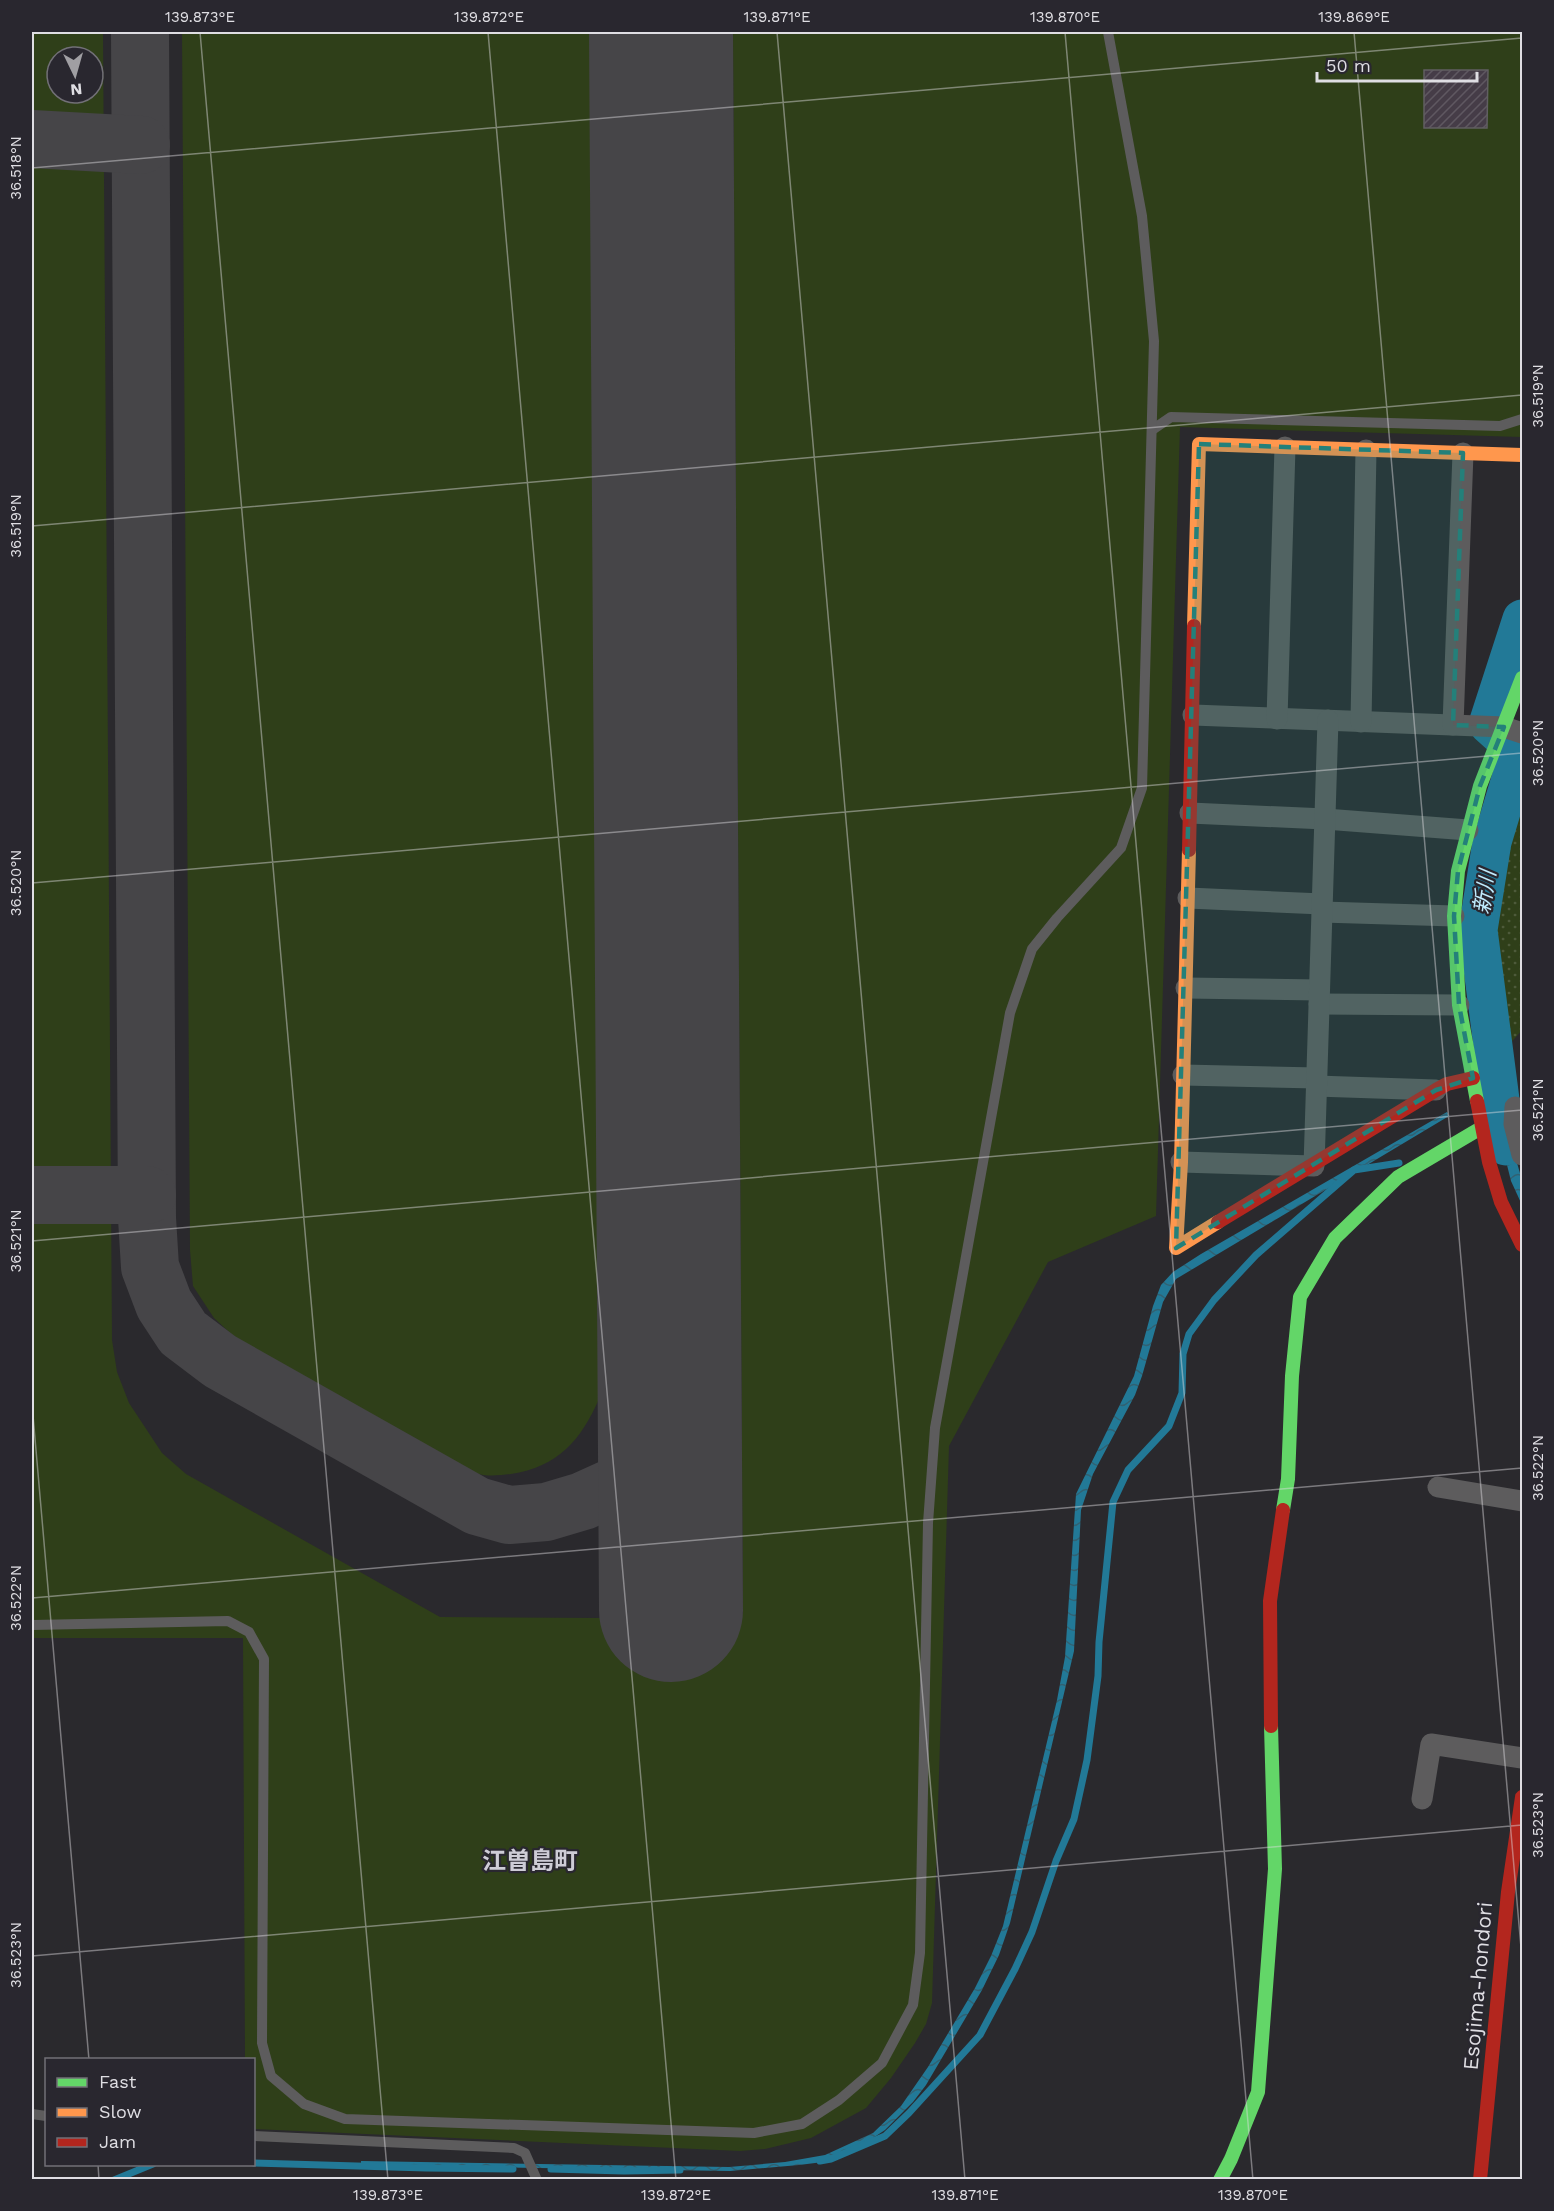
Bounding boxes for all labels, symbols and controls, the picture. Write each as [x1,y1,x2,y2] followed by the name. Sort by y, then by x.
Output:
[165,8,235,26] text: 139.873°E
[454,8,524,26] text: 139.872°E
[743,8,811,26] text: 139.871°E
[1030,8,1100,26] text: 139.870°E
[1318,8,1390,26] text: 139.869°E
[45,45,105,105] north arrow
[1317,45,1478,83] scale bar
[1326,55,1371,76] text: 50 m
[70,79,83,99] text: N
[7,136,25,200] text: 36.518°N
[1529,364,1547,428] text: 36.519°N
[7,494,25,558] text: 36.519°N
[1529,720,1547,786] text: 36.520°N
[7,850,25,916] text: 36.520°N
[1469,866,1501,916] water label: 新川
[1529,1078,1547,1142] text: 36.521°N
[7,1209,25,1273] text: 36.521°N
[1529,1435,1547,1501] text: 36.522°N
[7,1565,25,1631] text: 36.522°N
[1529,1792,1547,1858] text: 36.523°N
[482,1847,578,1875] district label: 江曽島町
[1458,1901,1497,2071] street label: Esojima-hondori
[7,1922,25,1988] text: 36.523°N
[45,2058,255,2166] legend
[99,2071,137,2092] text: Fast
[99,2101,142,2122] text: Slow
[99,2131,136,2152] text: Jam
[353,2186,423,2204] text: 139.873°E
[641,2186,711,2204] text: 139.872°E
[931,2186,999,2204] text: 139.871°E
[1218,2186,1288,2204] text: 139.870°E

